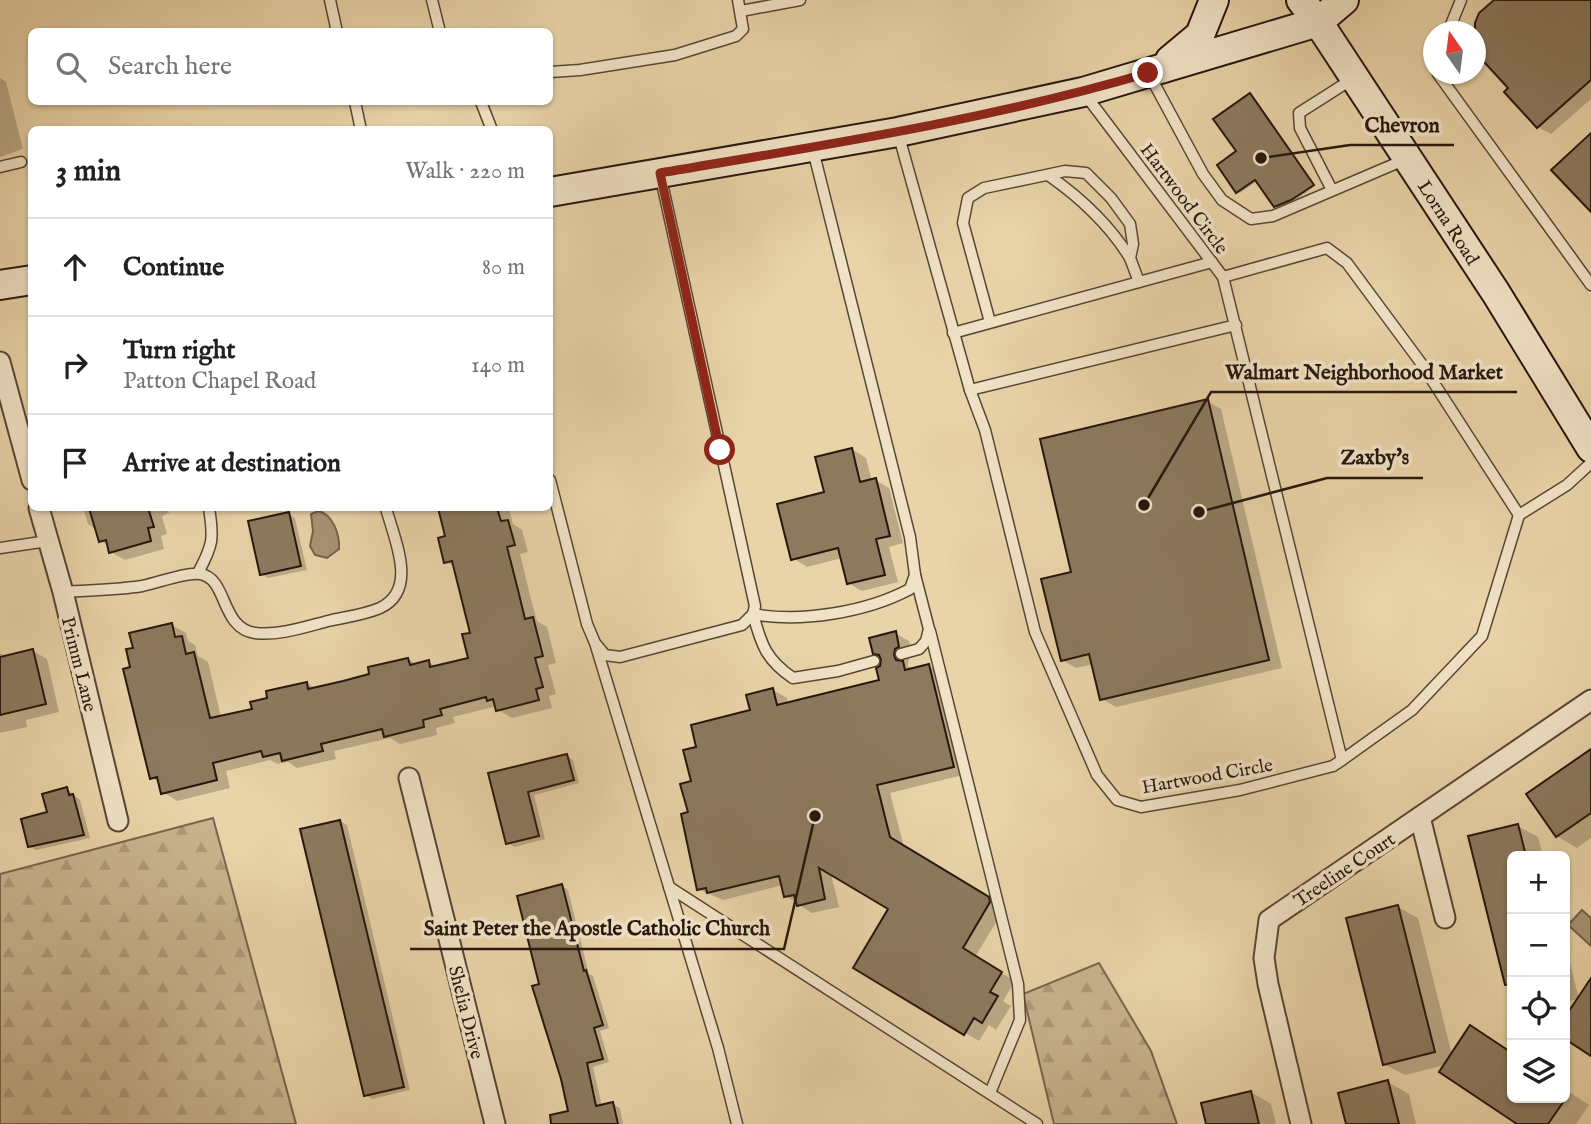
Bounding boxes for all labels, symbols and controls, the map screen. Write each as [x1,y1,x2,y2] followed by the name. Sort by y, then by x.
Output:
[1423,21,1486,84] north arrow
[28,28,553,105] search box
[52,48,90,86] icon: search
[108,50,232,83] text: Search here
[1132,57,1163,88] route end
[1350,103,1454,145] callout: Chevron
[1364,113,1440,140] text: Chevron
[1134,139,1233,260] street label: Hartwood Circle
[56,153,121,191] text: 3 min
[405,157,525,186] text: Walk · 220 m
[1411,176,1484,271] street label: Lorna Road
[56,248,94,286] icon: ahead
[123,251,224,284] text: Continue
[482,253,525,282] text: 80 m
[123,334,236,367] text: Turn right
[56,346,94,384] icon: right
[1211,350,1517,392] callout: Walmart Neighborhood Market
[471,351,525,380] text: 140 m
[1224,360,1504,387] text: Walmart Neighborhood Market
[123,367,316,396] text: Patton Chapel Road
[704,434,735,465] route start
[1327,436,1423,478] callout: Zaxby's
[56,444,94,482] icon: arrive
[1341,445,1409,472] text: Zaxby's
[123,447,341,480] text: Arrive at destination
[55,614,102,715] street label: Primm Lane
[1140,754,1275,800] street label: Hartwood Circle
[1290,828,1401,913] street label: Treeline Court
[1507,851,1570,1103] map controls
[1507,851,1570,914] button: +
[410,907,784,949] callout: Saint Peter the Apostle Catholic Church
[1507,914,1570,977] button: −
[424,916,771,943] text: Saint Peter the Apostle Catholic Church
[442,963,488,1062] street label: Shelia Drive
[1507,977,1570,1040] button: locate
[1507,1040,1570,1103] button: layers

